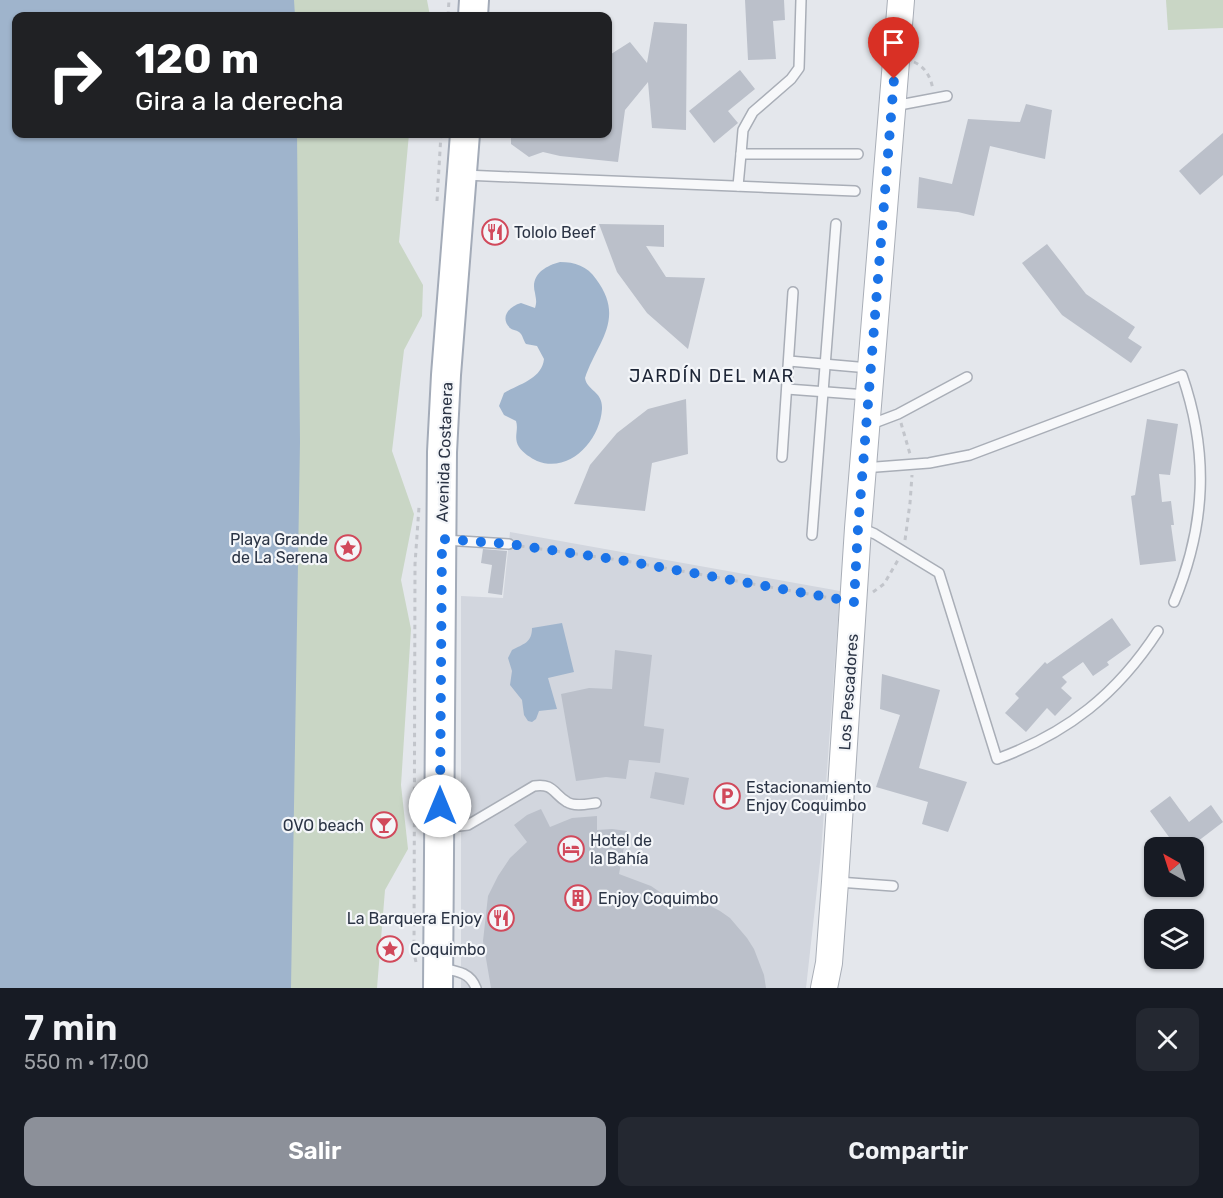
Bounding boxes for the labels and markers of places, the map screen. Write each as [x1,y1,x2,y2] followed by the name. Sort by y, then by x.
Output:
[868,17,919,79] pin
[480,217,510,247] restaurant icon: Tololo Beef
[514,223,597,242] place label: Tololo Beef
[230,530,328,567] place label: Playa Grande de La Serena
[333,533,363,563] place icon: Playa Grande de La Serena
[746,778,871,815] place label: Estacionamiento Enjoy Coquimbo
[712,781,742,811] parking icon: Estacionamiento Enjoy Coquimbo
[369,810,399,840] bar icon: OVO beach
[283,816,364,835] place label: OVO beach
[590,831,652,868] place label: Hotel de la Bahía
[556,834,586,864] hotel icon: Hotel de la Bahía
[563,883,593,913] building icon: Enjoy Coquimbo
[598,889,718,908] place label: Enjoy Coquimbo
[486,903,516,933] restaurant icon: La Barquera Enjoy
[347,909,482,928] place label: La Barquera Enjoy
[375,934,405,964] place icon: Coquimbo
[410,940,486,959] place label: Coquimbo

